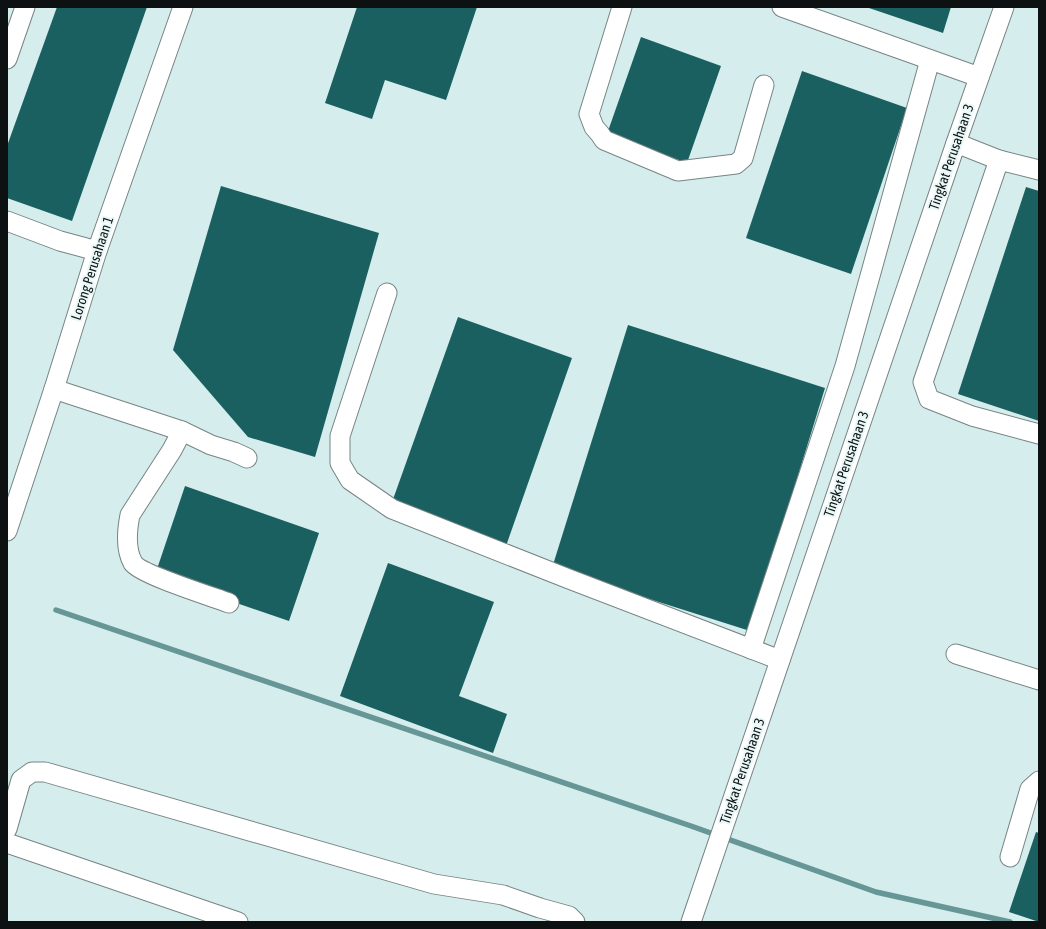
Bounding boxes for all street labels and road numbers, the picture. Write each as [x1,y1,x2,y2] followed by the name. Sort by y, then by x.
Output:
[925,102,977,212] street label: Tingkat Perusahaan 3
[68,214,116,322] street label: Lorong Perusahaan 1
[820,409,872,519] street label: Tingkat Perusahaan 3
[716,716,768,826] street label: Tingkat Perusahaan 3

